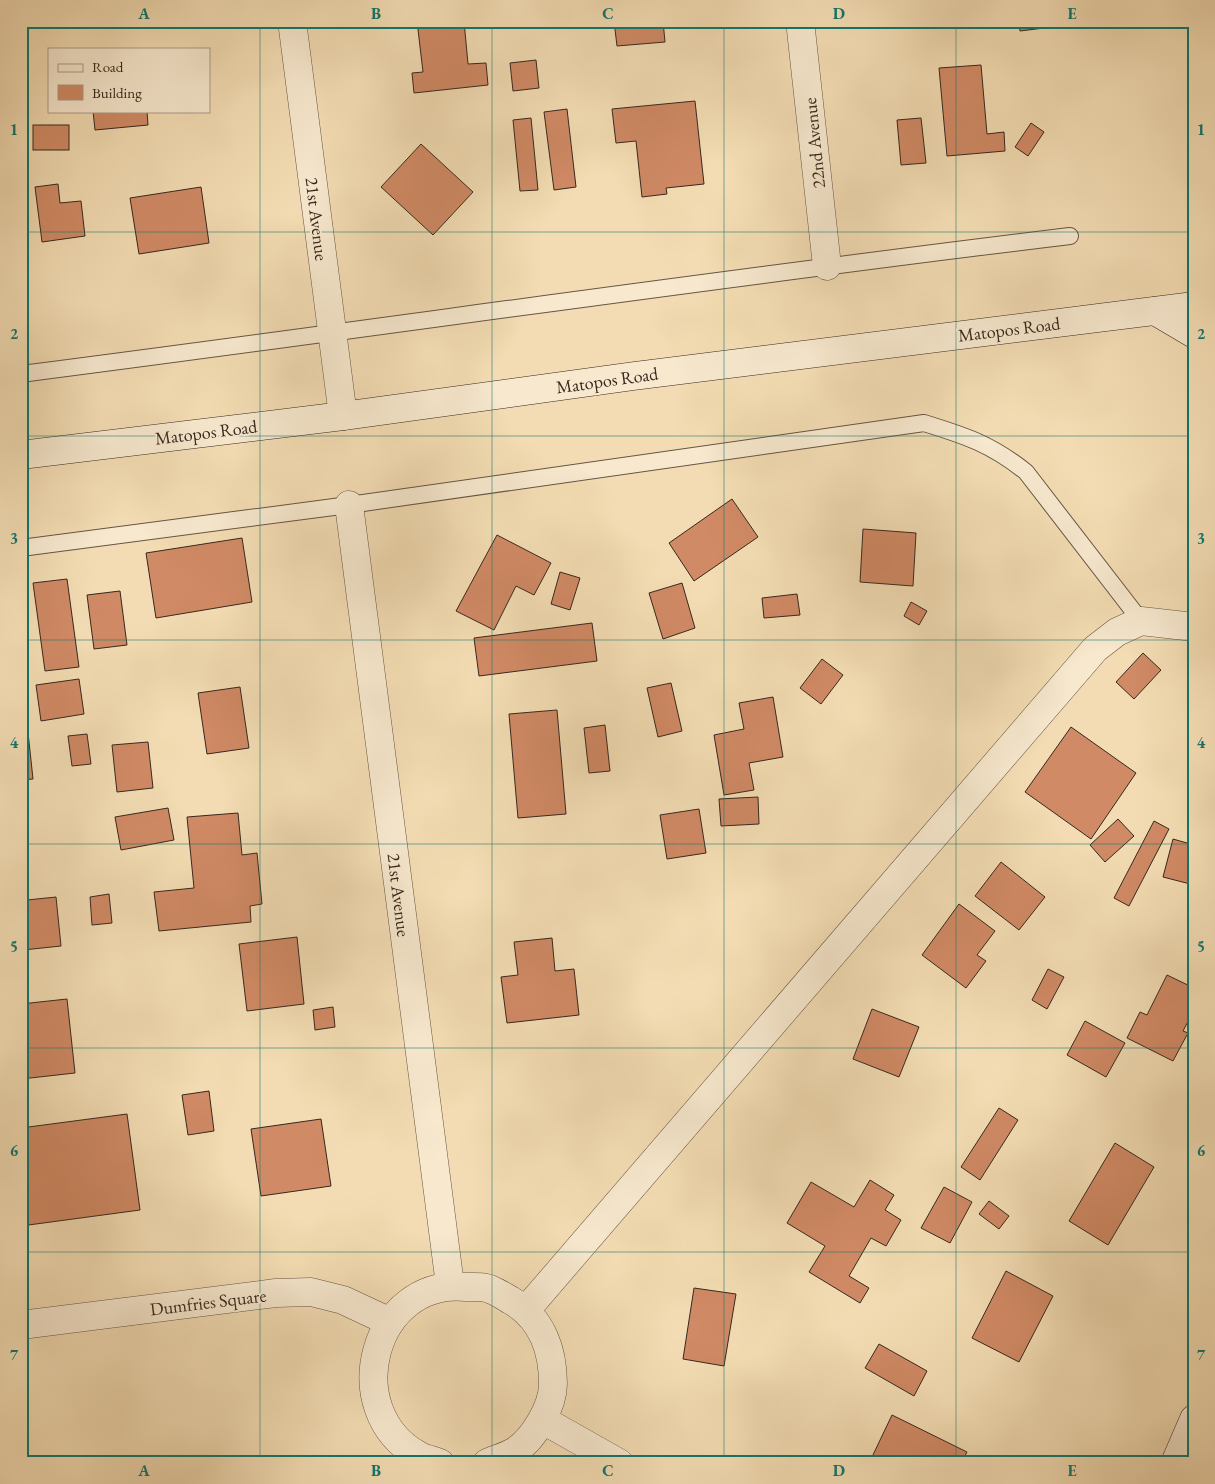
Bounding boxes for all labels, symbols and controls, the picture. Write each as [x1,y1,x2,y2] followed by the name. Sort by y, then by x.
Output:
[137,3,150,24] text: A
[371,3,381,24] text: B
[602,3,614,24] text: C
[833,3,845,24] text: D
[1067,3,1077,24] text: E
[48,48,210,112] legend
[92,57,124,76] text: Road
[92,83,142,102] text: Building
[798,96,830,190] street label: 22nd Avenue
[10,119,18,140] text: 1
[1197,119,1205,140] text: 1
[300,176,334,262] street label: 21st Avenue
[957,311,1062,347] street label: Matopos Road
[10,323,19,344] text: 2
[1197,323,1206,344] text: 2
[554,361,660,399] street label: Matopos Road
[154,414,259,450] street label: Matopos Road
[10,528,18,549] text: 3
[1197,528,1205,549] text: 3
[10,732,19,753] text: 4
[1197,732,1206,753] text: 4
[382,852,416,938] street label: 21st Avenue
[10,936,18,957] text: 5
[1197,936,1205,957] text: 5
[10,1140,19,1161] text: 6
[1197,1140,1206,1161] text: 6
[148,1283,268,1321] street label: Dumfries Square
[10,1344,19,1365] text: 7
[1197,1344,1206,1365] text: 7
[137,1460,150,1481] text: A
[371,1460,381,1481] text: B
[602,1460,614,1481] text: C
[833,1460,845,1481] text: D
[1067,1460,1077,1481] text: E

